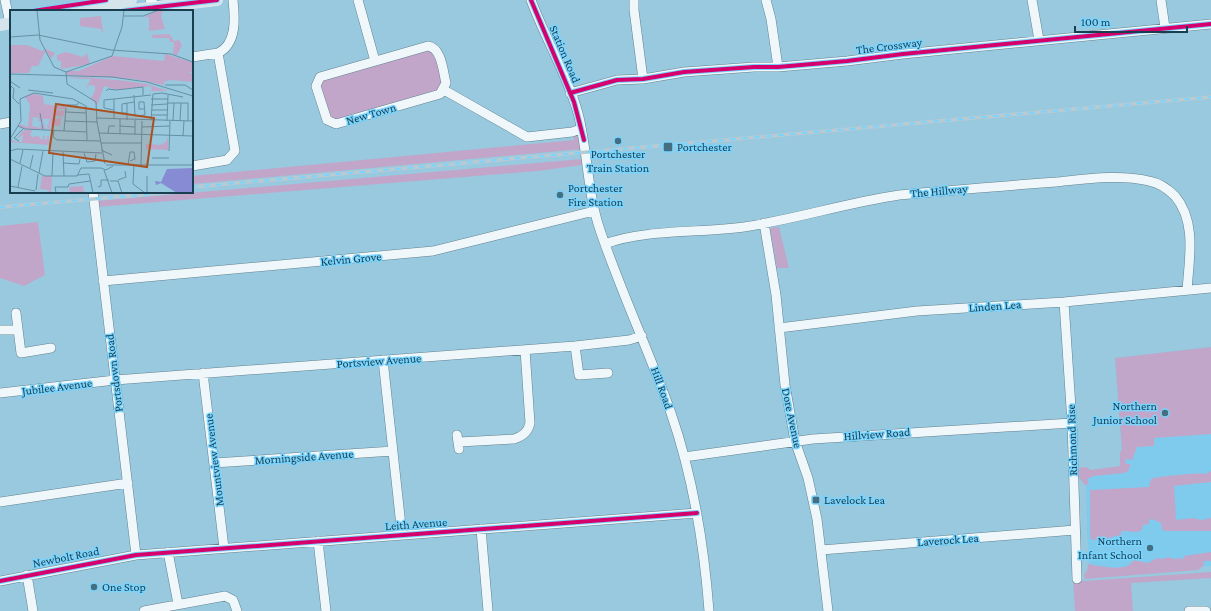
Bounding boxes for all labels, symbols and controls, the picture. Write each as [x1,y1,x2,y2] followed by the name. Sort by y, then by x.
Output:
[1075,8,1187,34] scale bar
[10,10,193,193] inset map
[1081,15,1111,29] text: 100 m
[547,23,584,86] street label: Station Road
[855,35,923,57] street label: The Crossway
[344,100,398,128] street label: New Town
[613,136,623,146] marker: Portchester Train Station
[677,140,732,154] place label: Portchester
[662,141,674,153] marker: Portchester
[587,147,650,175] place label: Portchester Train Station
[568,181,624,209] place label: Portchester Fire Station
[910,181,969,200] street label: The Hillway
[555,190,565,200] marker: Portchester Fire Station
[320,249,382,269] street label: Kelvin Grove
[968,297,1022,315] street label: Linden Lea
[102,332,126,413] street label: Portsdown Road
[336,351,422,371] street label: Portsview Avenue
[648,365,676,412] street label: Hill Road
[20,376,93,398] street label: Jubilee Avenue
[779,387,805,449] street label: Dore Avenue
[1092,399,1158,427] place label: Northern Junior School
[1064,404,1080,476] street label: Richmond Rise
[1160,408,1170,418] marker: Northern Junior School
[201,413,227,507] street label: Mountview Avenue
[843,425,911,443] street label: Hillview Road
[254,447,354,467] street label: Morningside Avenue
[824,493,885,507] place label: Lavelock Lea
[811,495,821,505] marker: Lavelock Lea
[384,515,448,533] street label: Leith Avenue
[917,531,980,549] street label: Laverock Lea
[1078,534,1143,562] place label: Northern Infant School
[1145,543,1155,553] marker: Northern Infant School
[31,544,101,570] street label: Newbolt Road
[102,580,146,594] place label: One Stop
[89,582,99,592] marker: One Stop

